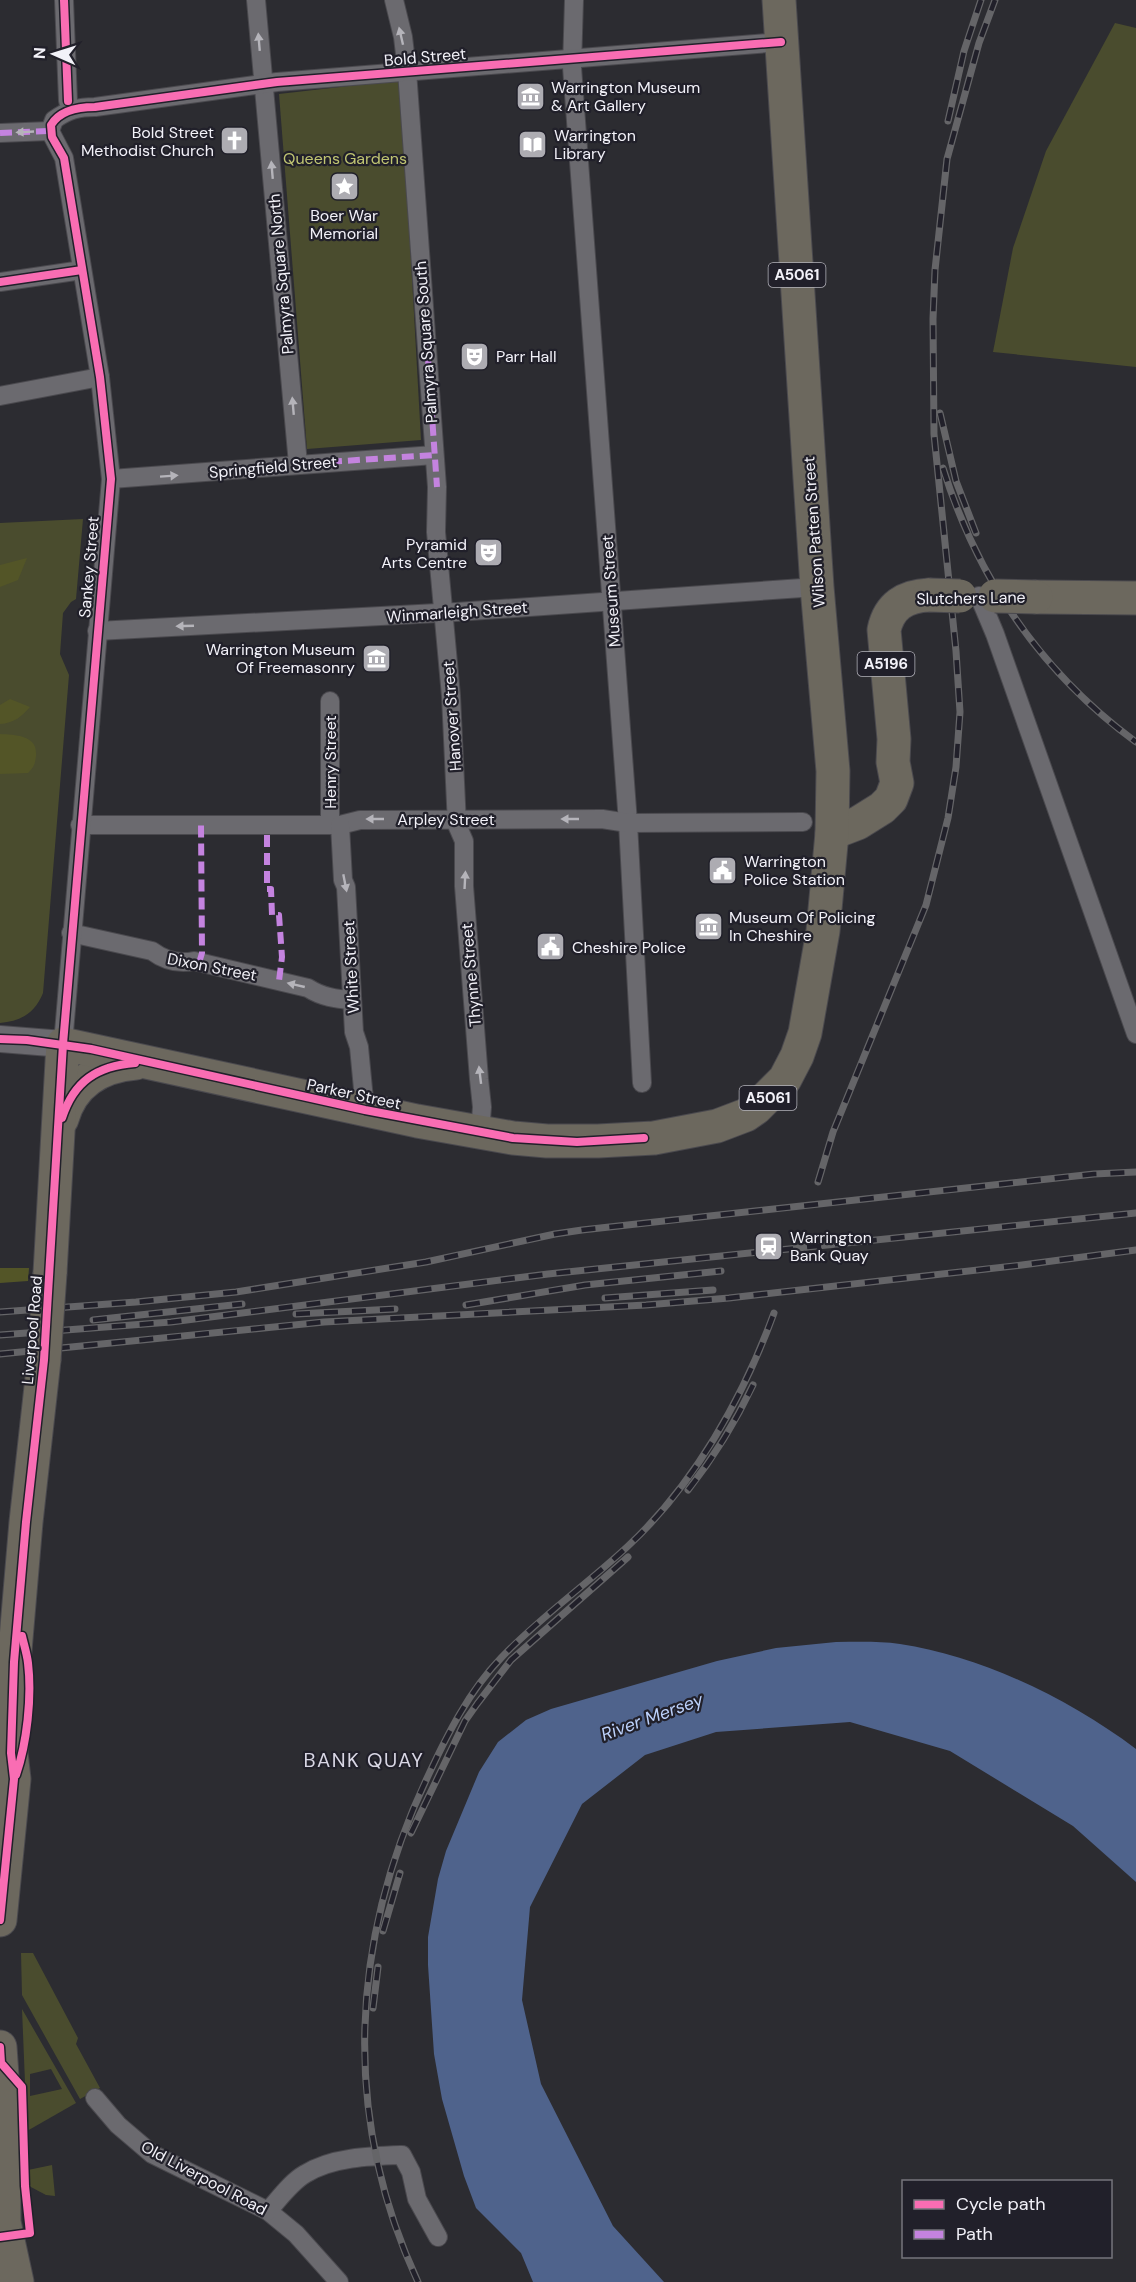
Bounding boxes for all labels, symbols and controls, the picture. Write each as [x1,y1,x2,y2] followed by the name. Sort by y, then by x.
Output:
[24,24,84,84] north arrow
[396,26,406,45] one-way arrow
[254,32,264,51] one-way arrow
[383,43,467,71] street label: Bold Street
[29,47,50,60] text: N
[551,77,700,116] place label: Warrington Museum & Art Gallery
[514,80,546,112] museum icon: Warrington Museum & Art Gallery
[81,122,214,161] place label: Bold Street Methodist Church
[219,125,251,157] church icon: Bold Street Methodist Church
[554,125,636,164] place label: Warrington Library
[15,127,34,136] one-way arrow
[517,128,549,160] library icon: Warrington Library
[283,148,407,169] park label: Queens Gardens
[267,161,277,180] one-way arrow
[328,171,360,203] place icon: Boer War Memorial
[264,193,298,355] street label: Palmyra Square North
[310,205,378,244] place label: Boer War Memorial
[410,260,442,424] street label: Palmyra Square South
[768,263,826,287] road number: A5061
[459,340,491,372] theatre icon: Parr Hall
[496,346,556,367] place label: Parr Hall
[288,397,298,416] one-way arrow
[208,451,338,483] street label: Springfield Street
[798,456,830,608] street label: Wilson Patten Street
[159,471,178,480] one-way arrow
[74,515,104,619] street label: Sankey Street
[381,534,467,573] place label: Pyramid Arts Centre
[597,534,625,648] street label: Museum Street
[472,537,504,569] theatre icon: Pyramid Arts Centre
[916,587,1026,609] street label: Slutchers Lane
[386,597,528,627] street label: Winmarleigh Street
[176,622,195,631] one-way arrow
[206,639,355,678] place label: Warrington Museum Of Freemasonry
[360,642,392,674] museum icon: Warrington Museum Of Freemasonry
[858,652,914,676] road number: A5196
[438,660,466,772] street label: Hanover Street
[320,715,341,809] street label: Henry Street
[397,809,495,830] street label: Arpley Street
[561,814,580,824] one-way arrow
[366,815,385,824] one-way arrow
[744,851,845,890] place label: Warrington Police Station
[707,854,739,886] public building icon: Warrington Police Station
[460,871,470,890] one-way arrow
[341,874,350,893] one-way arrow
[729,907,875,946] place label: Museum Of Policing In Cheshire
[692,910,724,942] museum icon: Museum Of Policing In Cheshire
[338,920,364,1014] street label: White Street
[456,922,486,1028] street label: Thynne Street
[535,931,567,963] public building icon: Cheshire Police
[572,937,686,958] place label: Cheshire Police
[165,948,259,986] street label: Dixon Street
[287,980,306,990] one-way arrow
[475,1065,484,1084] one-way arrow
[305,1074,403,1114] street label: Parker Street
[740,1086,796,1110] road number: A5061
[790,1227,872,1266] place label: Warrington Bank Quay
[753,1230,785,1262] station icon: Warrington Bank Quay
[17,1275,47,1385] street label: Liverpool Road
[598,1687,707,1747] water label: River Mersey
[304,1747,424,1773] district label: BANK QUAY
[137,2136,271,2220] street label: Old Liverpool Road
[902,2180,1112,2258] legend
[956,2192,1046,2216] text: Cycle path
[956,2222,993,2246] text: Path

